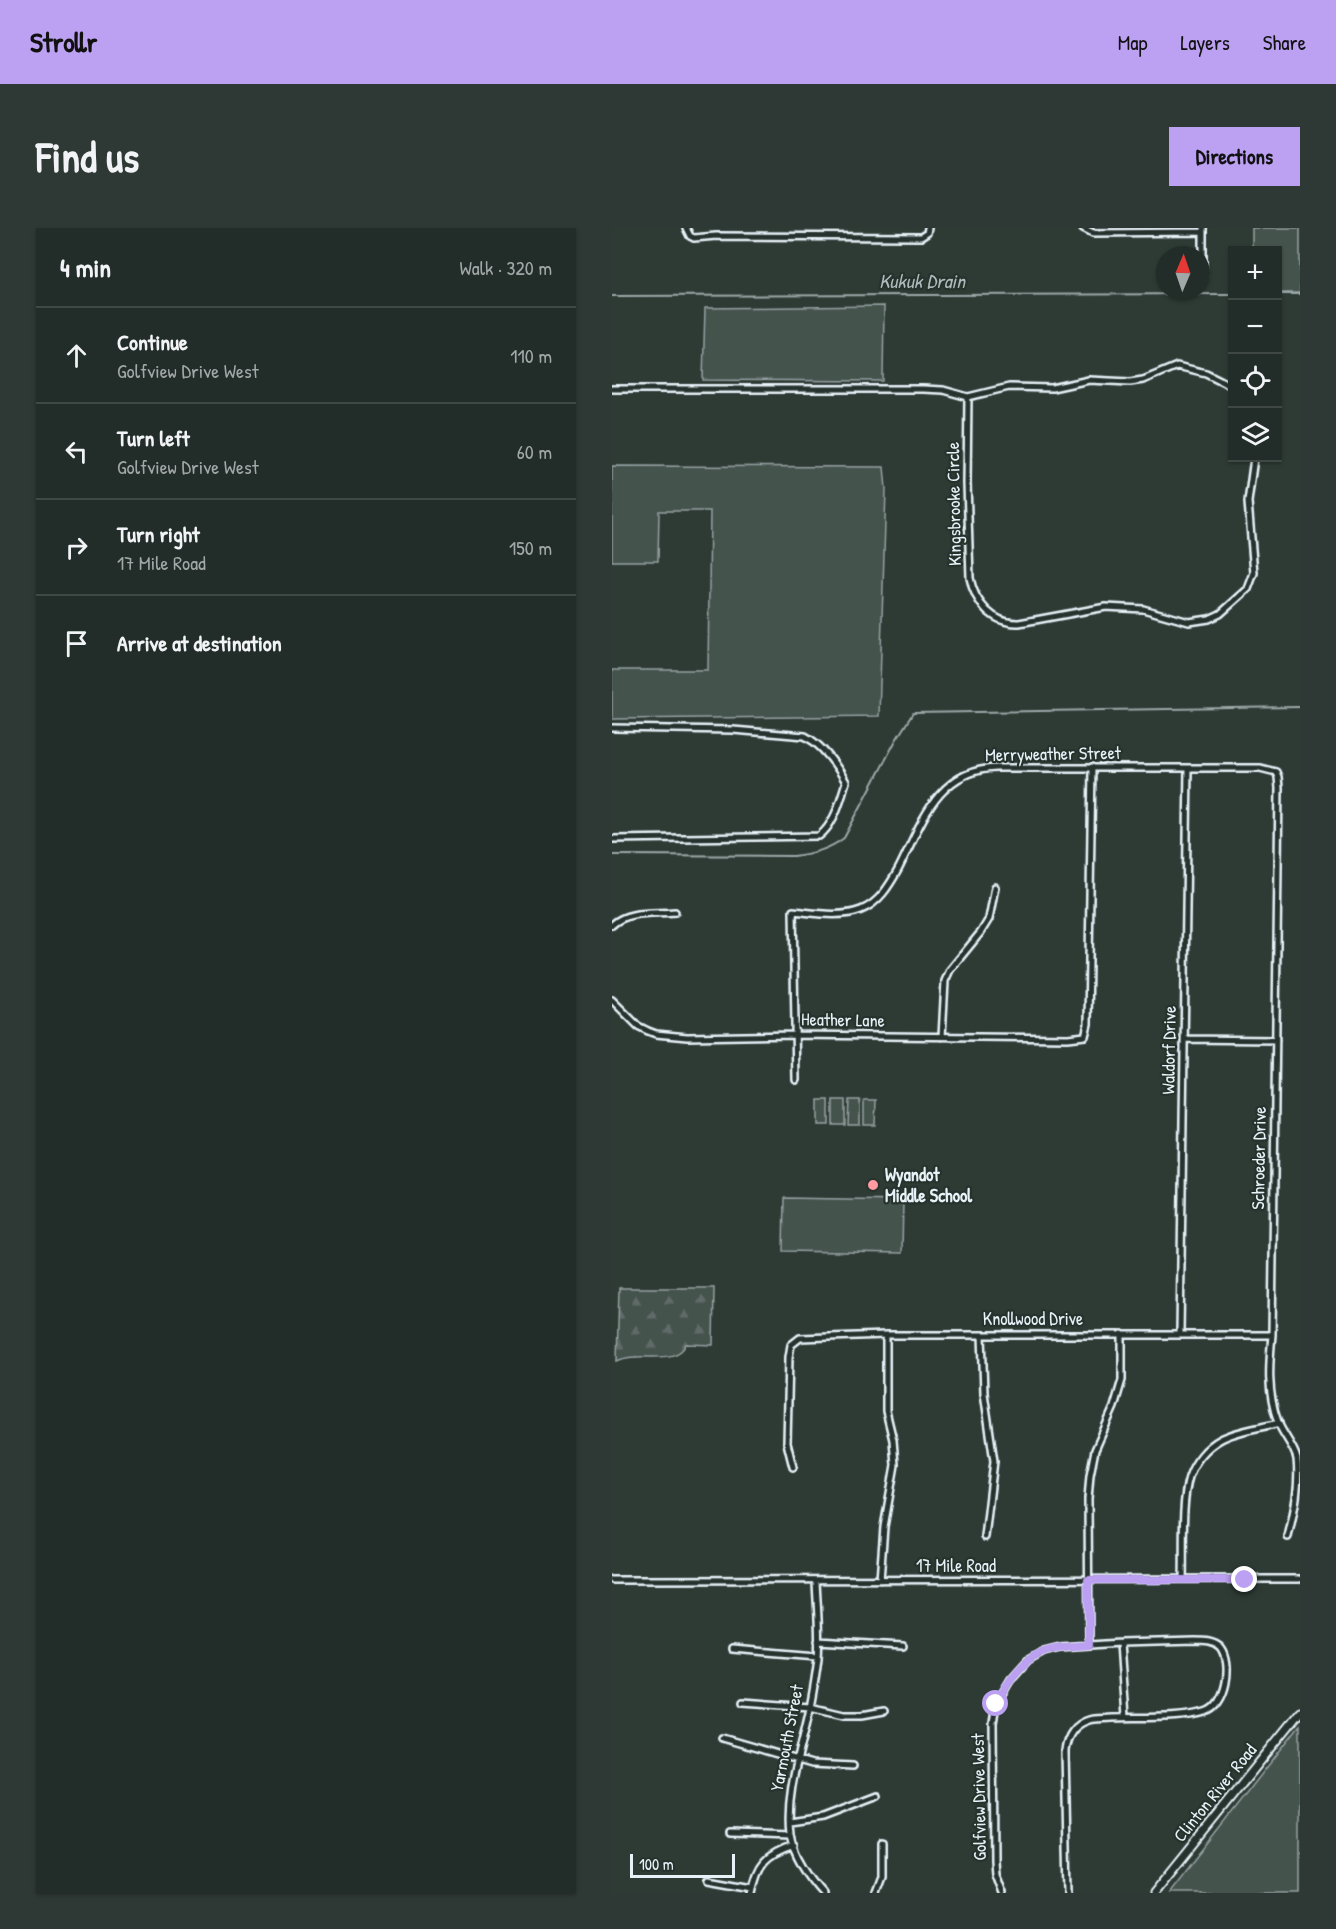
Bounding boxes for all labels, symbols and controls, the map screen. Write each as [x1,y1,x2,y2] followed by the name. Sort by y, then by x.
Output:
[30,23,97,61] text: Strollr
[1118,28,1147,57] text: Map
[1180,28,1230,57] text: Layers
[1263,28,1306,57] text: Share
[1169,127,1300,186] button: Directions
[36,128,139,185] text: Find us
[1156,246,1210,300] north arrow
[1228,246,1282,462] map controls
[1228,246,1282,300] button: +
[60,250,111,285] text: 4 min
[460,254,552,281] text: Walk · 320 m
[879,267,967,294] water label: Kukuk Drain
[1228,300,1282,354] button: −
[117,327,188,357] text: Continue
[60,339,93,372] icon: ahead
[510,342,552,369] text: 110 m
[1228,354,1282,408] button: locate
[117,357,259,384] text: Golfview Drive West
[1228,408,1282,462] button: layers
[117,423,190,453] text: Turn left
[60,435,93,468] icon: left
[517,438,552,465] text: 60 m
[940,442,967,566] street label: Kingsbrooke Circle
[117,453,259,480] text: Golfview Drive West
[117,519,200,549] text: Turn right
[60,531,93,564] icon: right
[509,534,552,561] text: 150 m
[117,549,206,576] text: 17 Mile Road
[60,627,93,660] icon: arrive
[117,628,282,658] text: Arrive at destination
[985,740,1122,767] street label: Merryweather Street
[1155,1005,1182,1095] street label: Waldorf Drive
[801,1006,885,1033] street label: Heather Lane
[1245,1106,1272,1210] street label: Schroeder Drive
[885,1162,973,1208] place label: Wyandot Middle School
[866,1178,880,1192] marker: Wyandot Middle School
[983,1306,1083,1331] street label: Knollwood Drive
[916,1553,996,1578] street label: 17 Mile Road
[1231,1566,1257,1592] route end
[764,1682,809,1794] street label: Yarmouth Street
[982,1690,1008,1716] route start
[965,1732,992,1861] street label: Golfview Drive West
[1167,1738,1262,1847] street label: Clinton River Road
[630,1851,735,1878] scale bar
[639,1853,674,1875] text: 100 m

